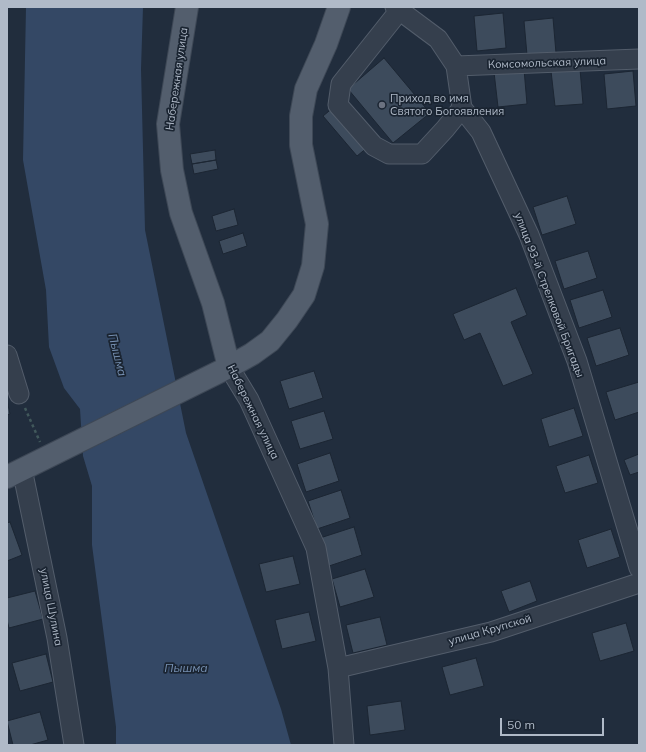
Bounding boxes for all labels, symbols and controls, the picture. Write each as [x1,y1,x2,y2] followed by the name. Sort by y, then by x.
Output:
[163,27,191,131] street label: Набережная улица
[488,54,606,72] street label: Комсомольская улица
[390,92,504,118] place label: Приход во имя Святого Богоявления
[377,100,387,110] marker: Приход во имя Святого Богоявления
[511,211,587,379] street label: улица 93-й Стрелковой Бригады
[105,332,129,378] water label: Пышма
[224,363,282,461] street label: Набережная улица
[37,567,65,647] street label: улица Шулина
[447,612,533,648] street label: улица Крупской
[164,661,208,675] water label: Пышма
[502,710,606,736] scale bar
[507,717,535,732] text: 50 m

